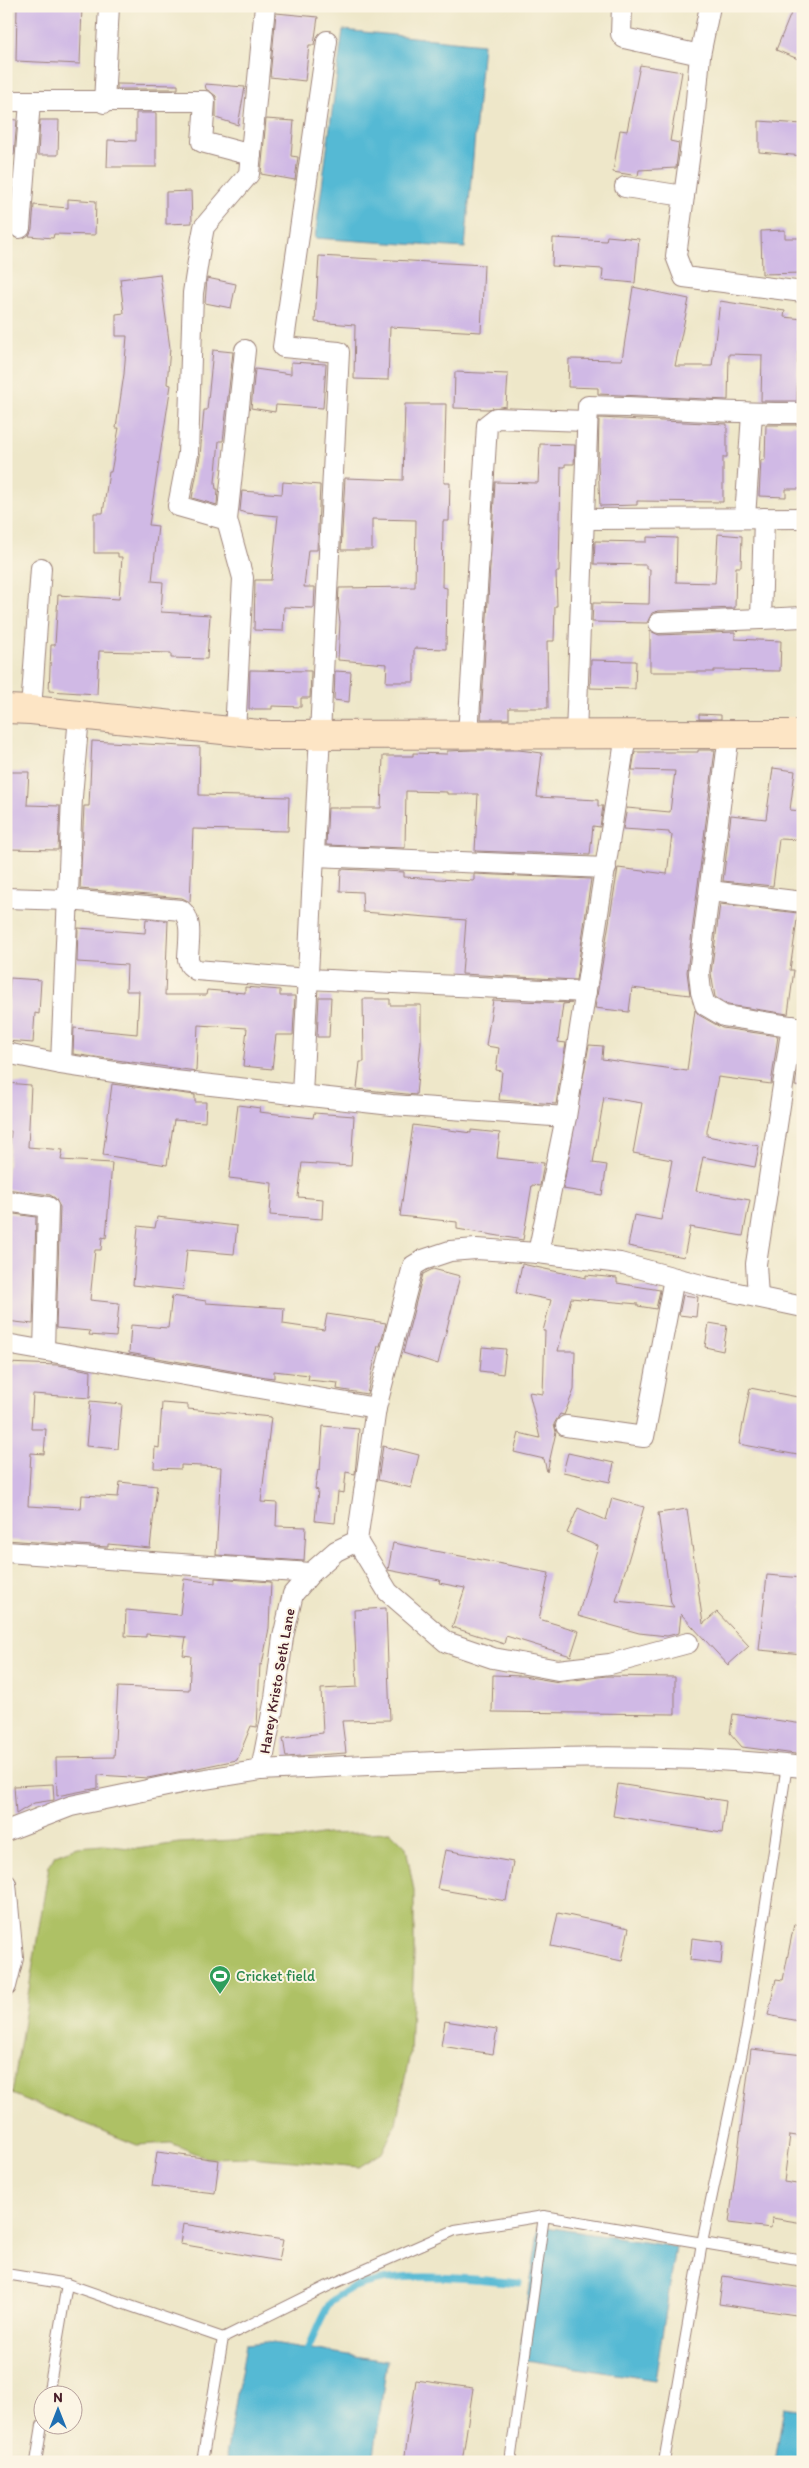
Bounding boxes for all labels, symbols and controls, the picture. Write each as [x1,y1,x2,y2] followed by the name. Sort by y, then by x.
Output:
[255,1607,299,1755] street label: Harey Kristo Seth Lane
[208,1964,232,1995] sports icon: Cricket field
[236,1967,315,1985] place label: Cricket field
[32,2386,82,2436] north arrow
[53,2389,63,2406] text: N

